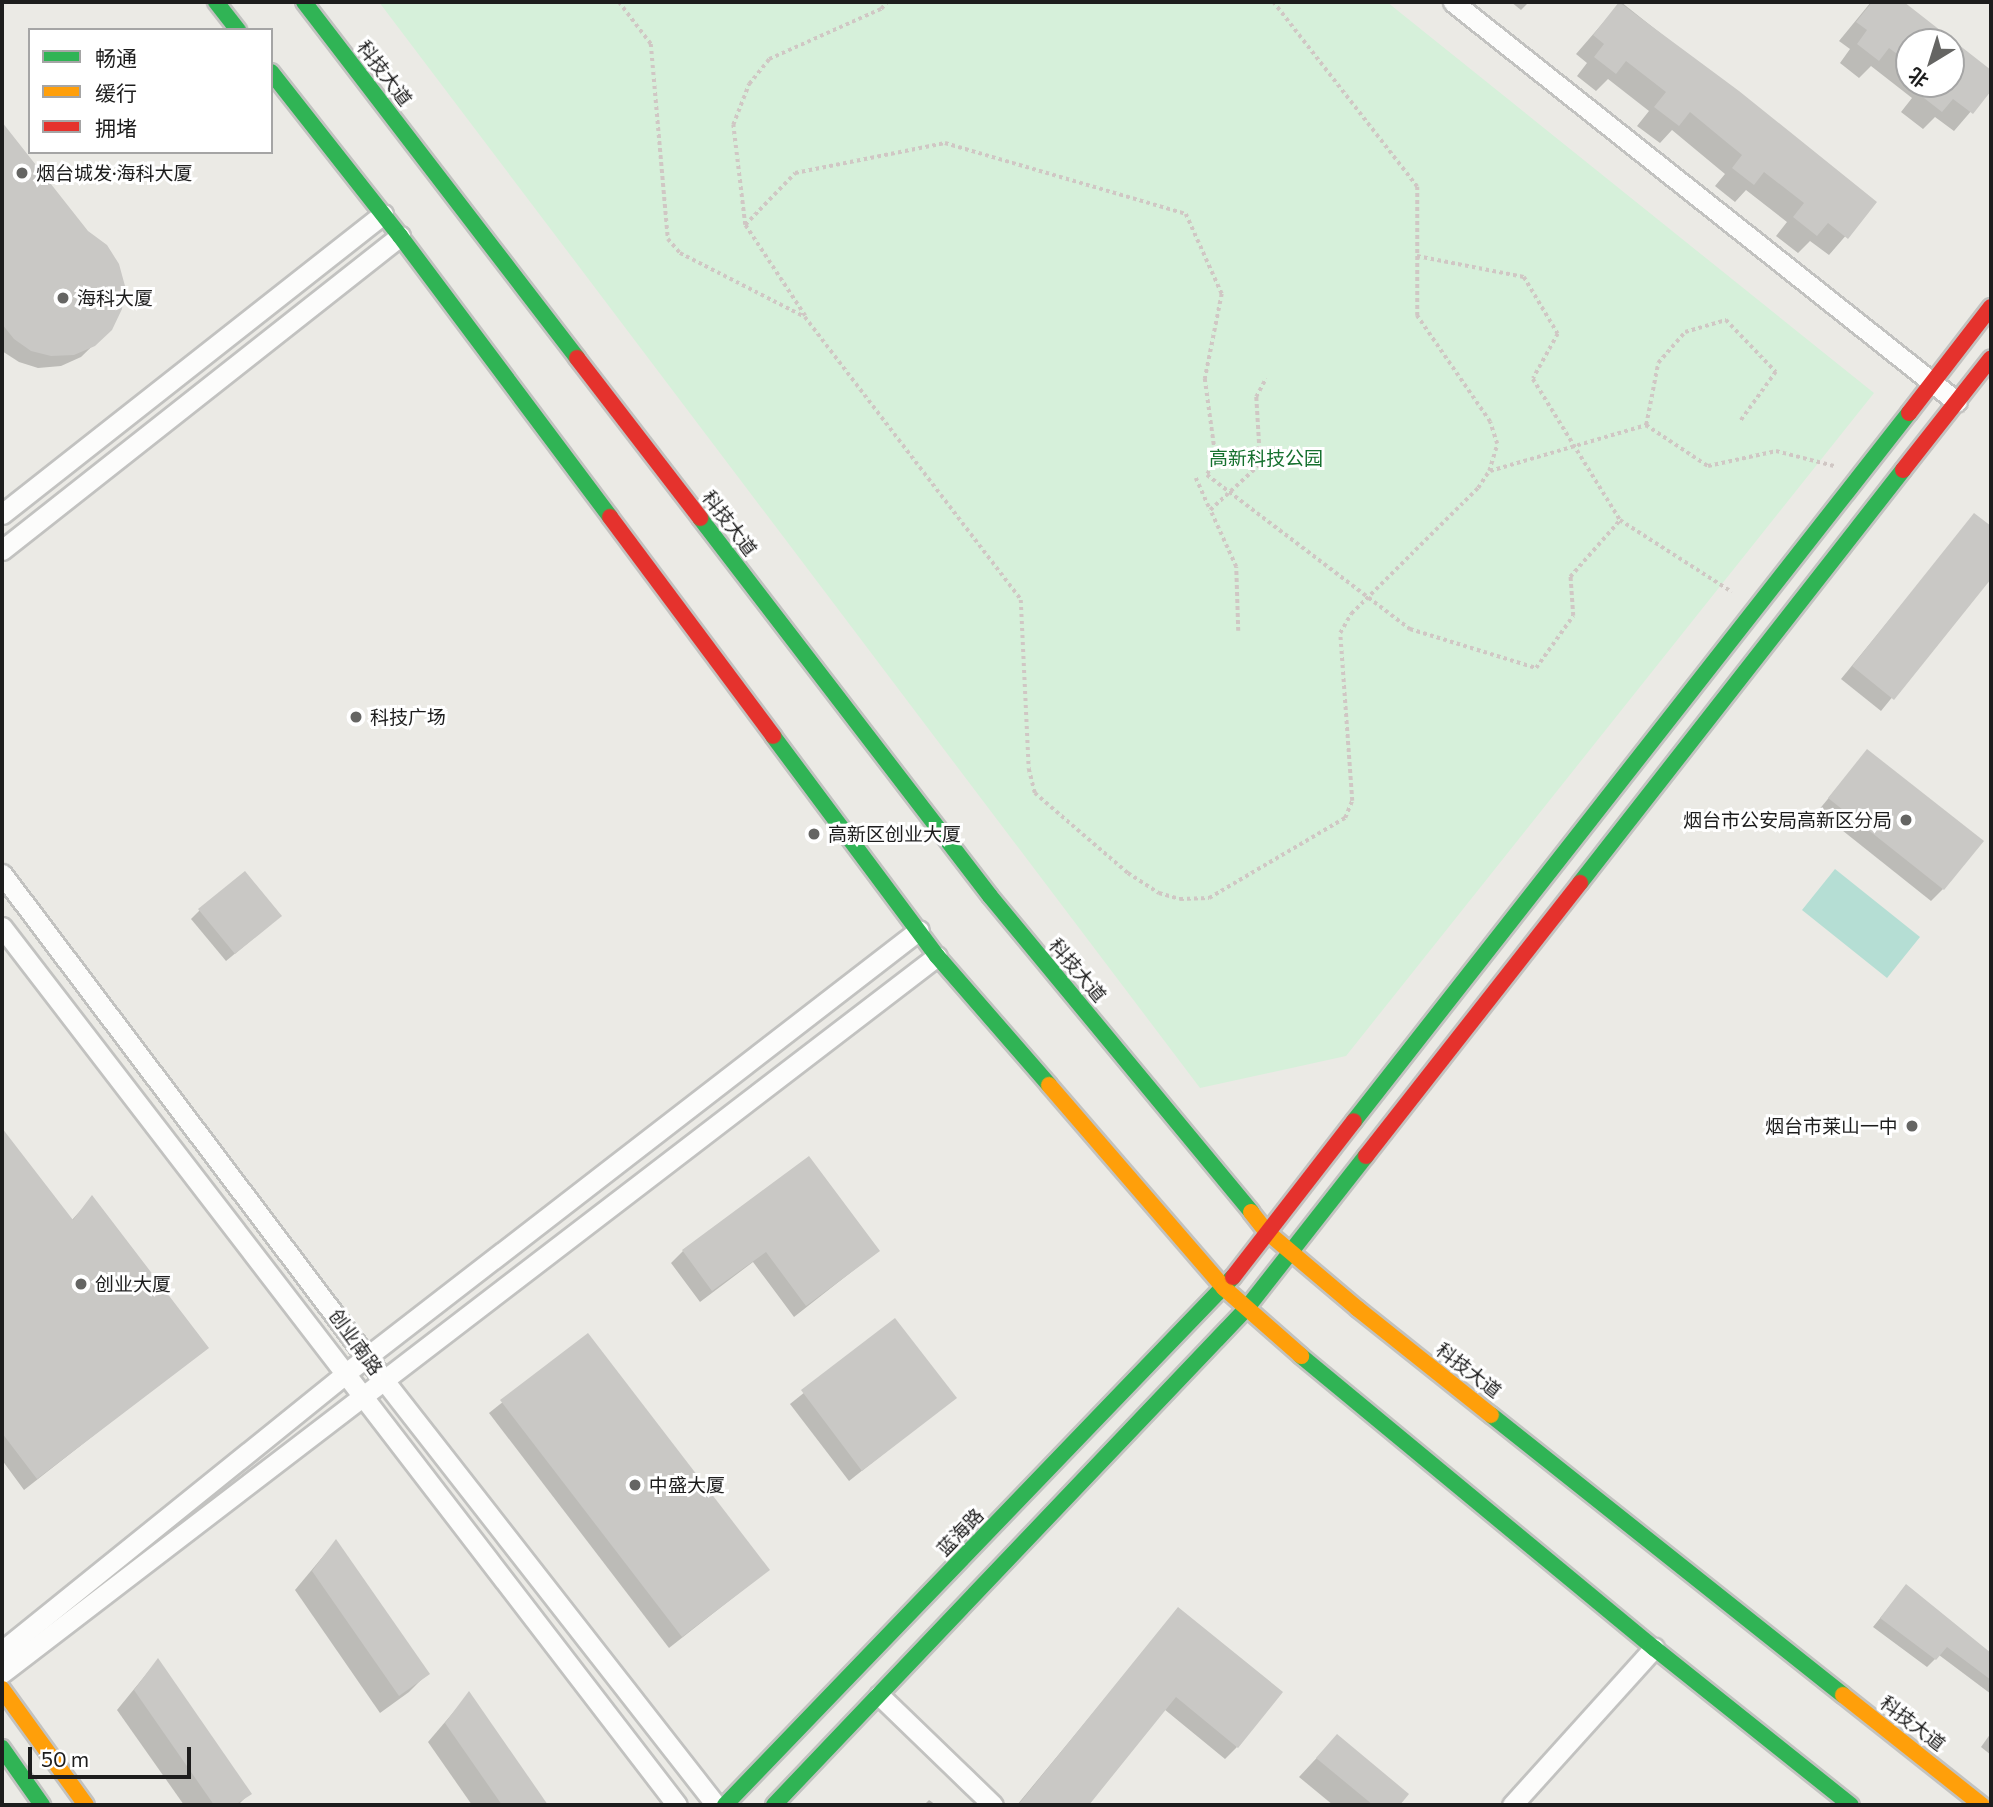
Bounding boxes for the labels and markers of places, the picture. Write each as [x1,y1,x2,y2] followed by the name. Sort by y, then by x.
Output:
[36,162,192,184] place label: 烟台城发·海科大厦
[14,165,30,181] marker: 烟台城发·海科大厦
[77,287,153,309] place label: 海科大厦
[55,290,71,306] marker: 海科大厦
[370,706,446,728] place label: 科技广场
[348,709,364,725] marker: 科技广场
[1683,809,1892,831] place label: 烟台市公安局高新区分局
[1898,812,1914,828] marker: 烟台市公安局高新区分局
[828,823,961,845] place label: 高新区创业大厦
[806,826,822,842] marker: 高新区创业大厦
[1765,1115,1898,1137] place label: 烟台市莱山一中
[1904,1118,1920,1134] marker: 烟台市莱山一中
[95,1273,171,1295] place label: 创业大厦
[73,1276,89,1292] marker: 创业大厦
[649,1474,725,1496] place label: 中盛大厦
[627,1477,643,1493] marker: 中盛大厦

